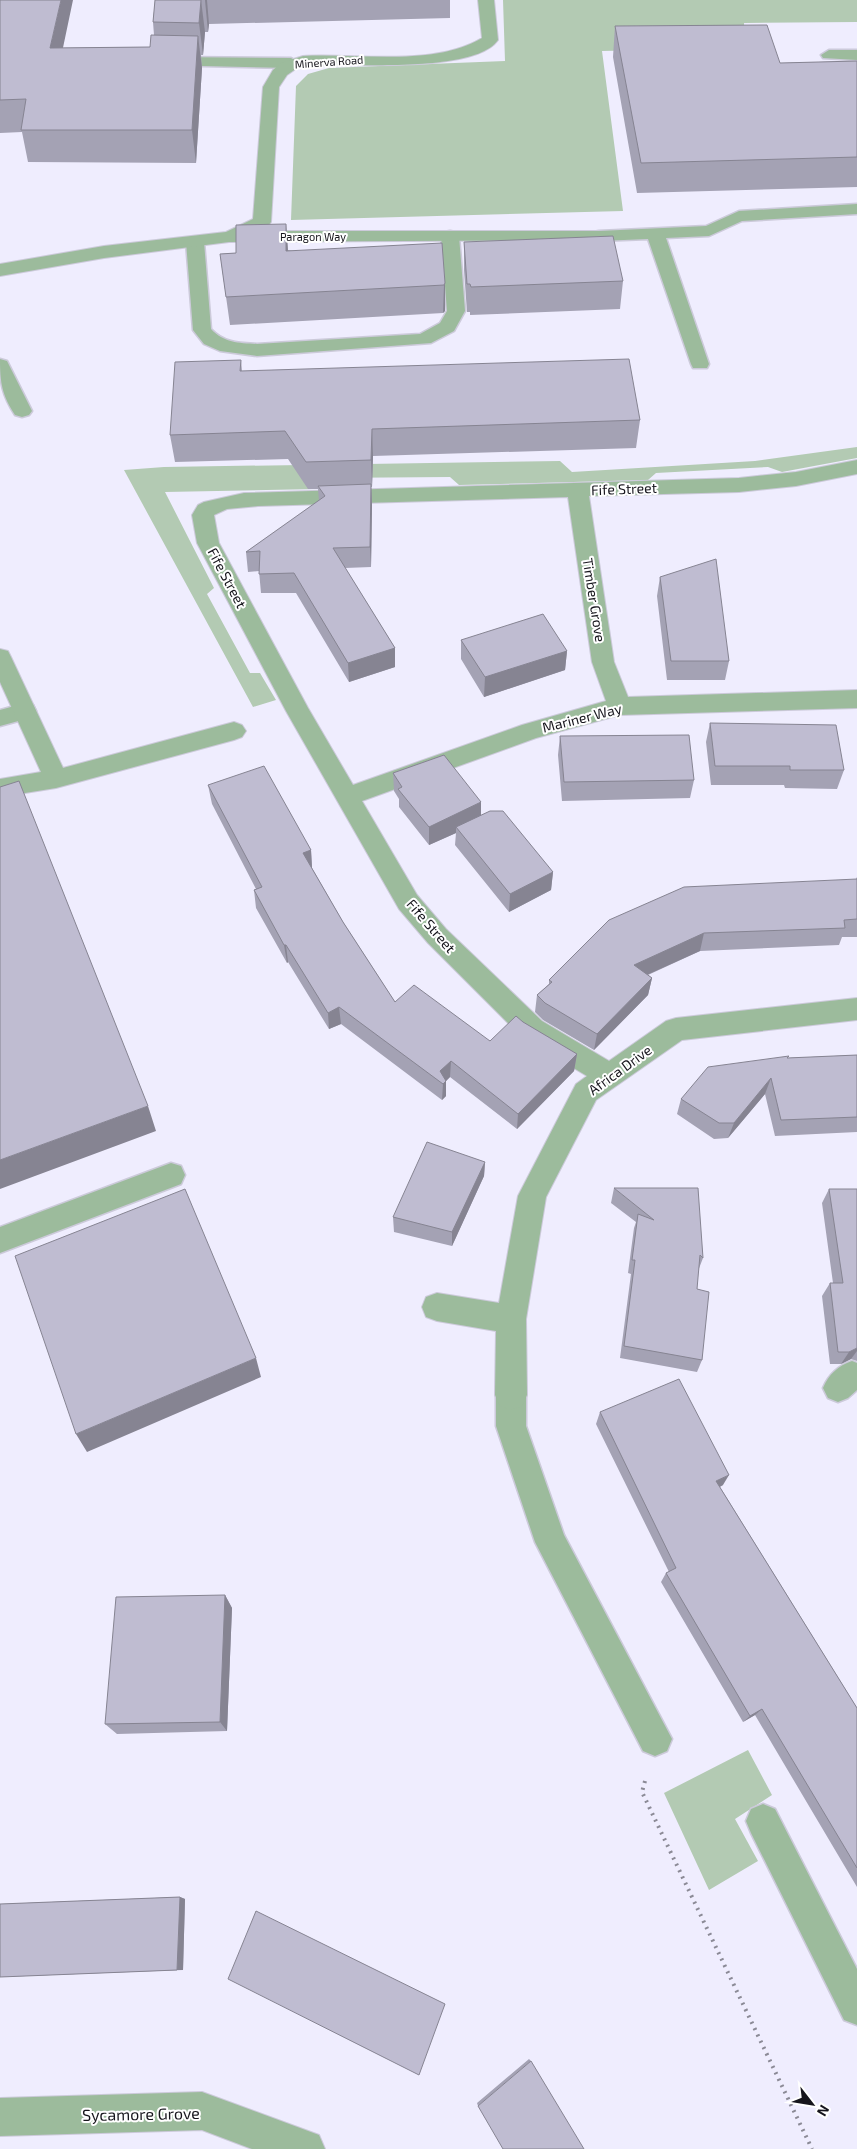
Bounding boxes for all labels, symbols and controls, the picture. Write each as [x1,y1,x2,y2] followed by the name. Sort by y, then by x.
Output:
[294,53,364,70] street label: Minerva Road
[280,230,346,243] street label: Paragon Way
[591,479,657,498] street label: Fife Street
[204,545,250,611] street label: Fife Street
[579,557,610,643] street label: Timber Grove
[540,699,624,736] street label: Mariner Way
[403,895,459,956] street label: Fife Street
[585,1041,655,1098] street label: Africa Drive
[787,2079,837,2129] north arrow
[814,2102,833,2120] text: N
[82,2103,200,2124] street label: Sycamore Grove

